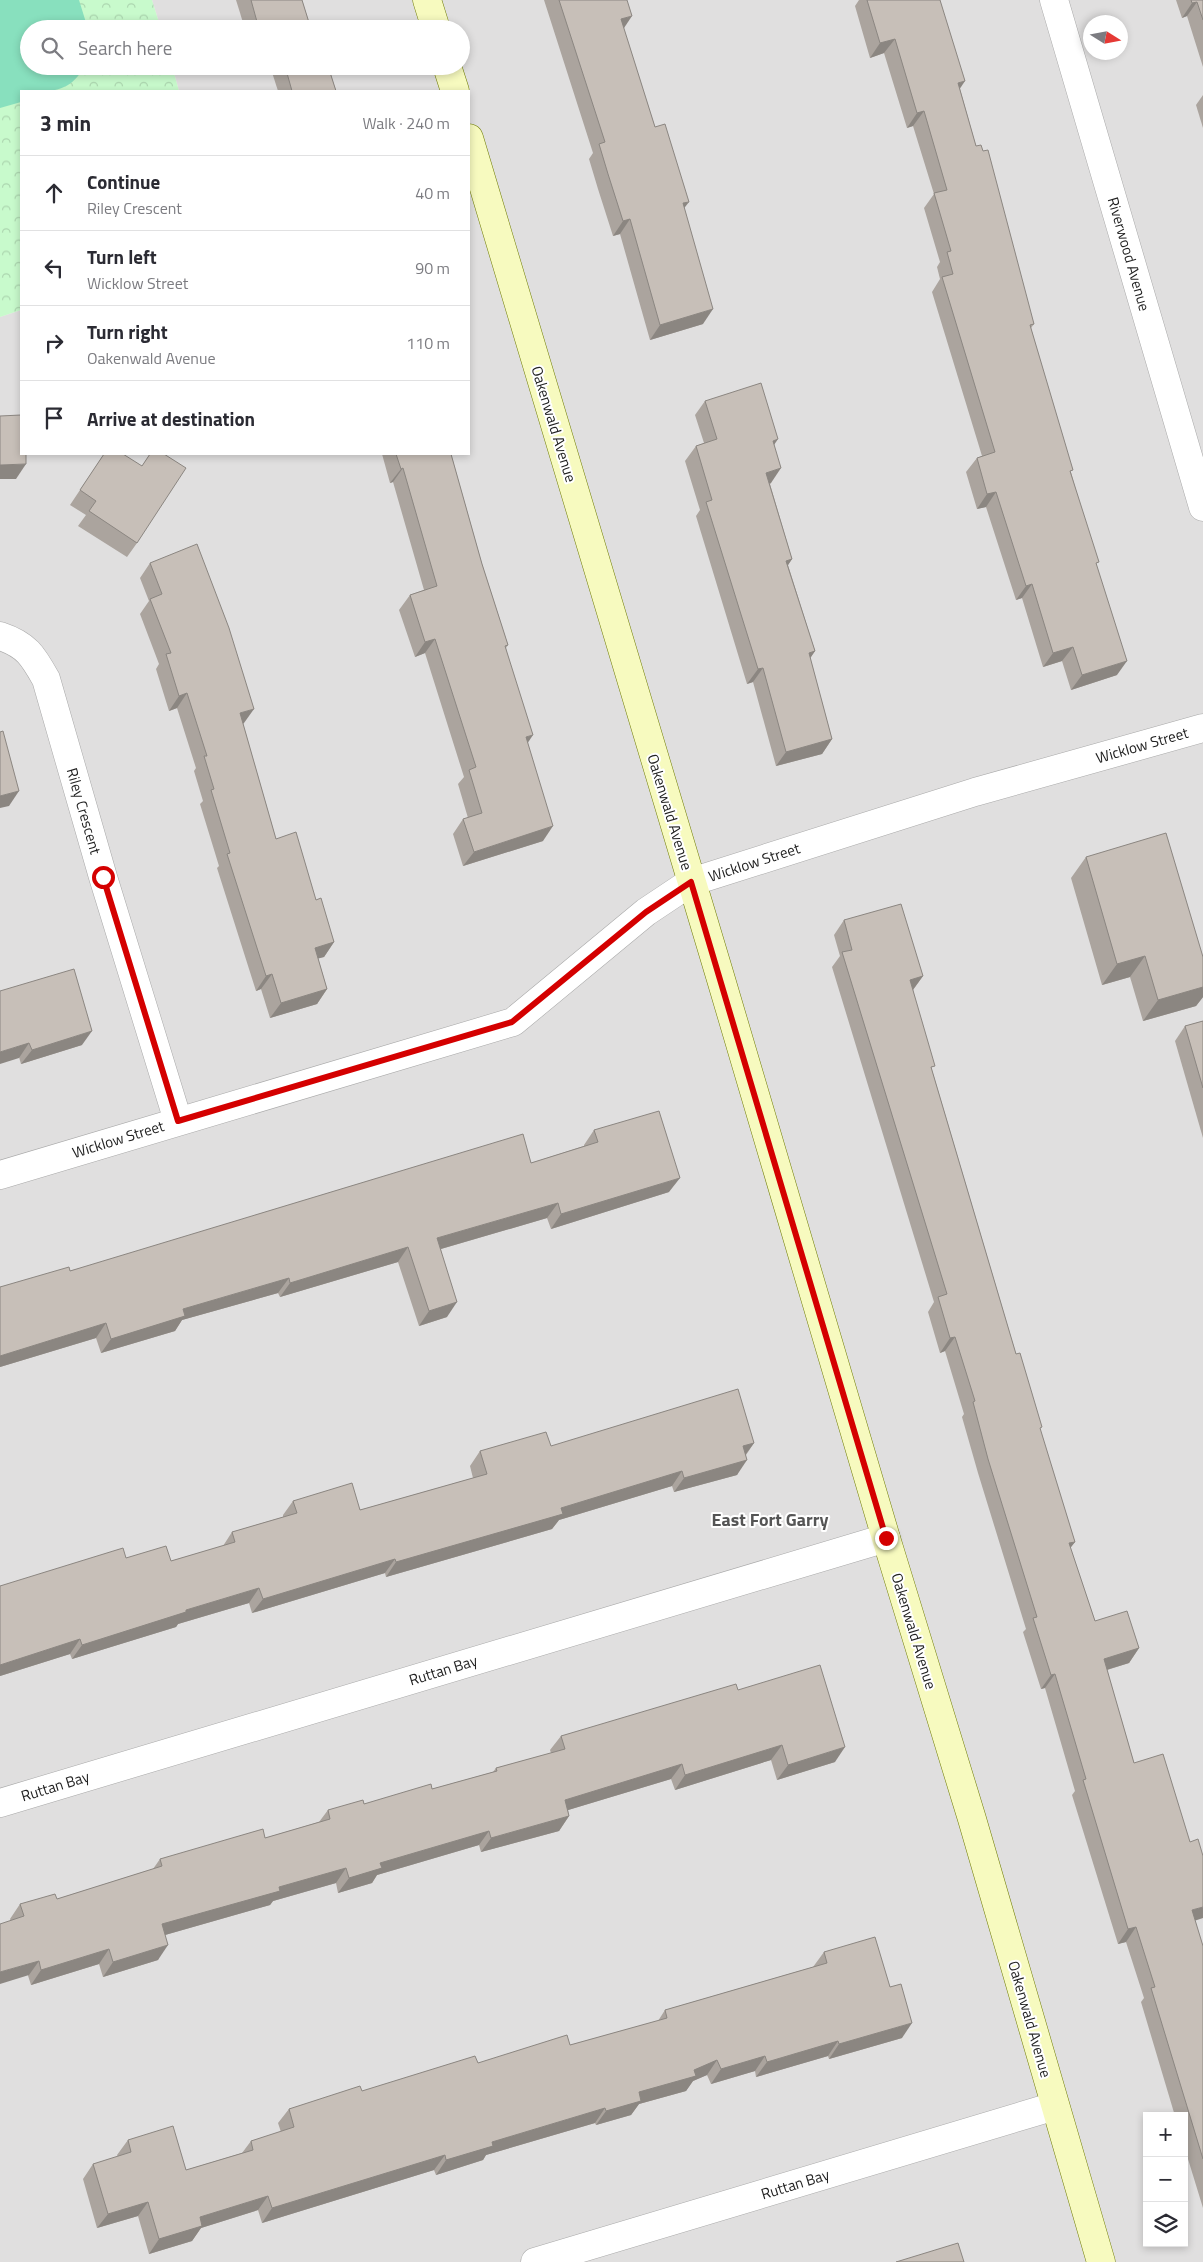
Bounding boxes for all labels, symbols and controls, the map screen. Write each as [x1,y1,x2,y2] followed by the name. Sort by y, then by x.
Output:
[1083,15,1128,60] north arrow
[20,20,470,75] search box
[78,33,172,62] text: Search here
[38,34,66,62] icon: search
[40,107,91,139] text: 3 min
[362,111,450,135] text: Walk · 240 m
[87,167,160,196] text: Continue
[40,179,68,207] icon: ahead
[415,181,450,205] text: 40 m
[1102,194,1156,314] street label: Riverwood Avenue
[87,196,182,220] text: Riley Crescent
[87,242,157,271] text: Turn left
[40,254,68,282] icon: left
[415,256,450,280] text: 90 m
[87,271,188,295] text: Wicklow Street
[87,317,168,346] text: Turn right
[40,329,68,357] icon: right
[406,331,450,355] text: 110 m
[87,346,215,370] text: Oakenwald Avenue
[525,363,583,485] street label: Oakenwald Avenue
[40,404,68,432] icon: arrive
[87,404,255,433] text: Arrive at destination
[1093,721,1192,769] street label: Wicklow Street
[641,751,699,873] street label: Oakenwald Avenue
[61,765,108,858] street label: Riley Crescent
[705,836,803,888] street label: Wicklow Street
[92,866,115,889] route start
[69,1114,167,1164] street label: Wicklow Street
[712,1506,828,1533] district label: East Fort Garry
[875,1527,898,1550] route end
[885,1570,943,1692] street label: Oakenwald Avenue
[406,1649,480,1691] street label: Ruttan Bay
[18,1765,92,1807] street label: Ruttan Bay
[1002,1958,1058,2080] street label: Oakenwald Avenue
[1143,2112,1188,2247] map controls
[1143,2112,1188,2157] button: +
[1143,2157,1188,2202] button: −
[758,2163,832,2205] street label: Ruttan Bay
[1143,2202,1188,2247] button: layers

